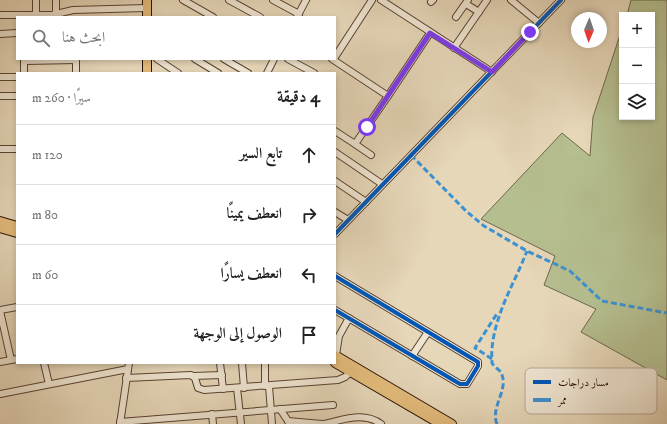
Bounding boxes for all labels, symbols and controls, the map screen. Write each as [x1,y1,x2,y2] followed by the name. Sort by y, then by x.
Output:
[571,12,607,48] north arrow
[619,12,655,120] map controls
[619,12,655,48] button: +
[16,16,336,60] search box
[521,23,539,41] route end
[30,27,52,49] icon: search
[62,28,105,47] text: ابحث هنا
[619,48,655,84] button: −
[619,84,655,120] button: layers
[277,86,320,108] text: 4 دقيقة
[32,90,91,106] text: سيرًا · 260 m
[358,118,376,136] route start
[240,144,282,163] text: تابع السير
[298,144,320,166] icon: ahead
[32,147,63,163] text: 120 m
[227,204,282,223] text: انعطف يمينًا
[298,204,320,226] icon: right
[32,207,58,223] text: 80 m
[221,264,282,283] text: انعطف يسارًا
[298,264,320,286] icon: left
[32,267,58,283] text: 60 m
[193,324,282,343] text: الوصول إلى الوجهة
[298,324,320,346] icon: arrive
[525,368,657,414] legend
[558,376,609,390] text: مسار دراجات
[557,394,567,408] text: ممر

